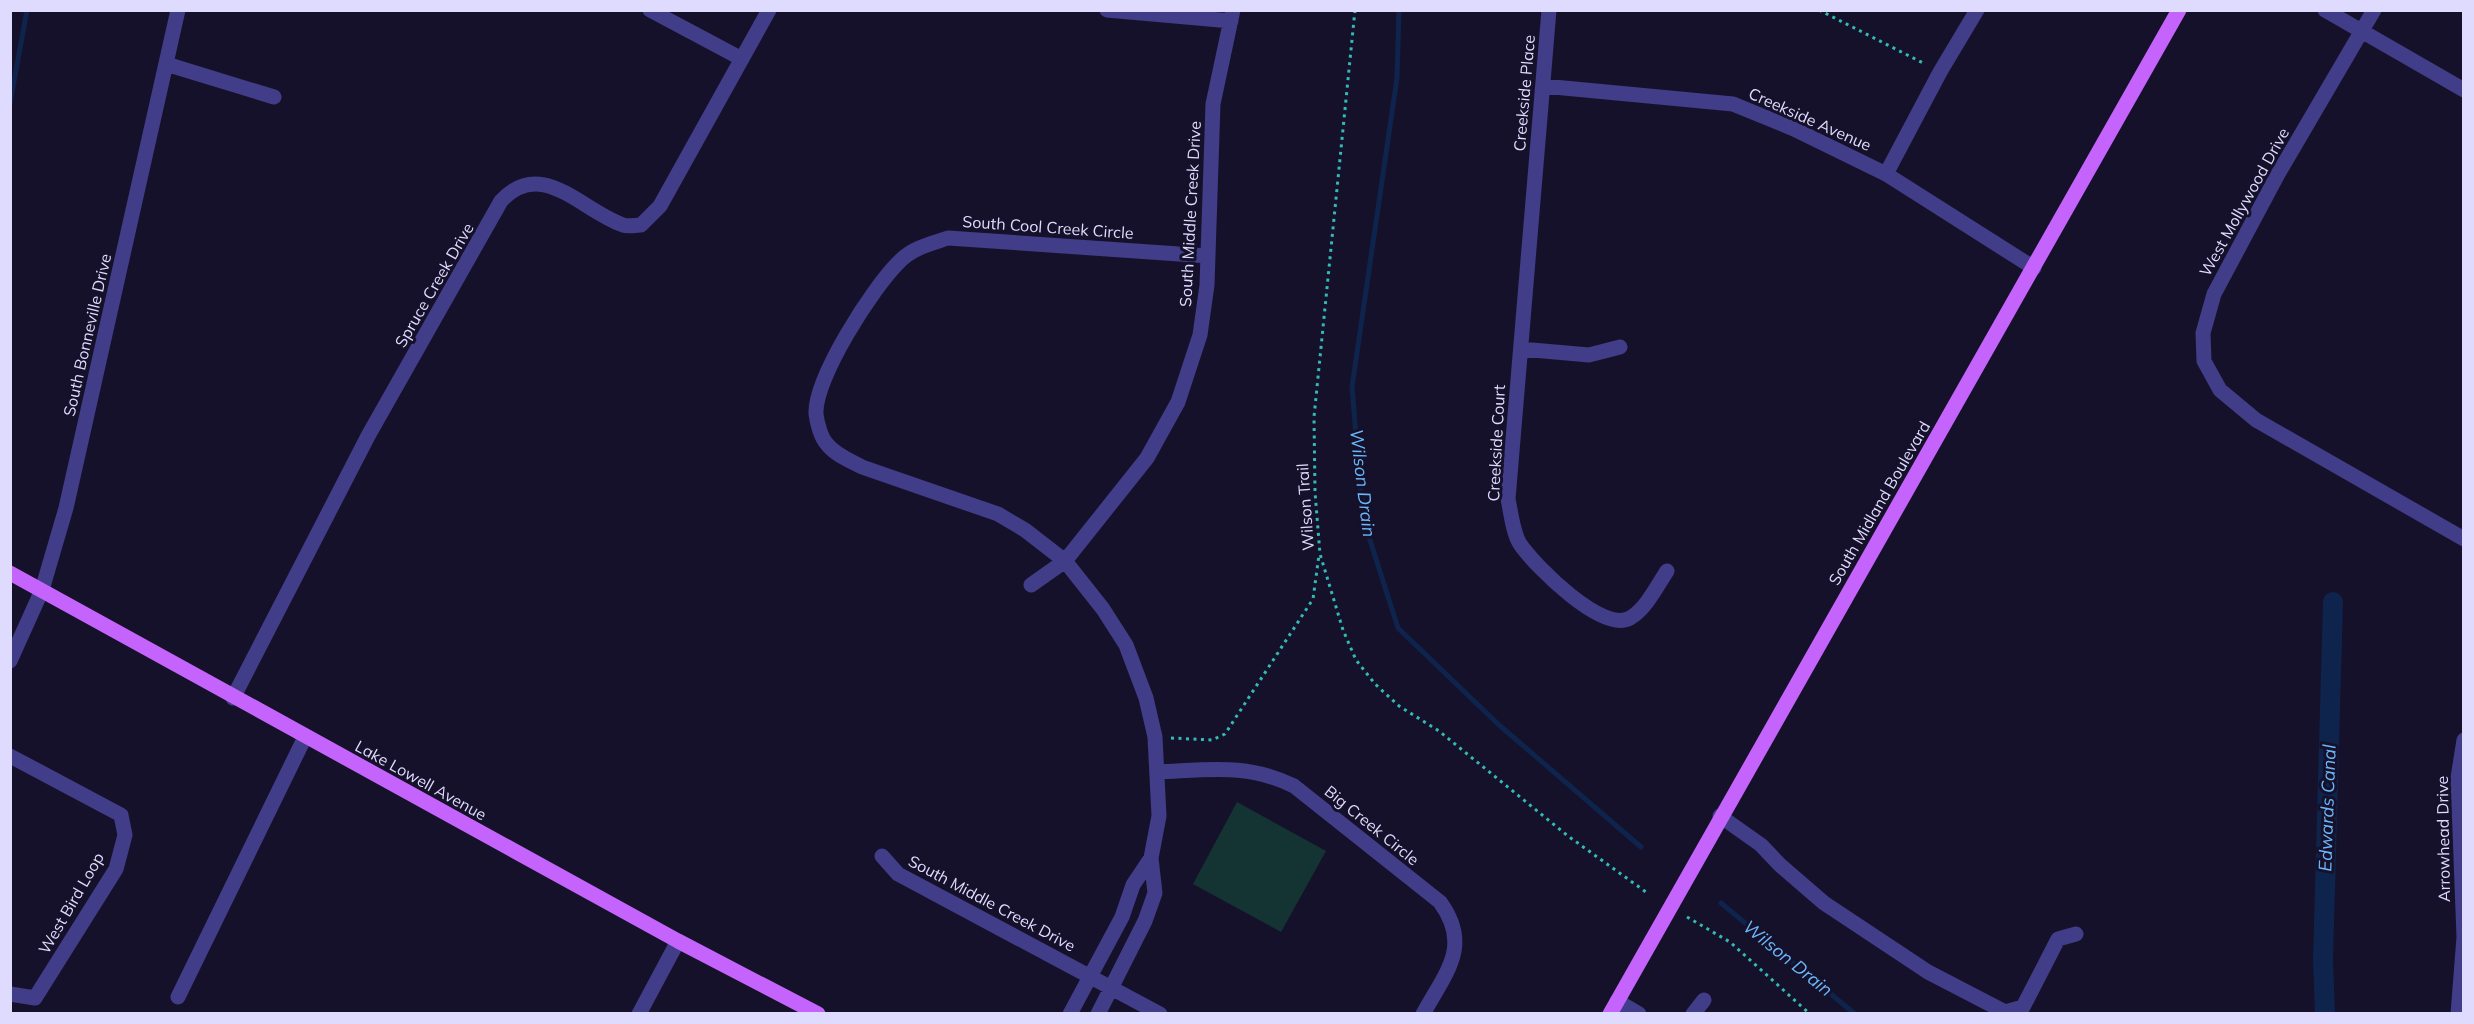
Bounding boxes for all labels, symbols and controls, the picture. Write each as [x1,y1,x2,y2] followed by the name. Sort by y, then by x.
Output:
[1509,34,1539,152] street label: Creekside Place
[1746,83,1874,155] street label: Creekside Avenue
[1175,121,1205,307] street label: South Middle Creek Drive
[2195,124,2293,280] street label: West Mollywood Drive
[962,211,1134,243] street label: South Cool Creek Circle
[390,219,478,351] street label: Spruce Creek Drive
[59,252,115,418] street label: South Bonneville Drive
[1483,384,1509,502] street label: Creekside Court
[1824,417,1934,589] street label: South Midland Boulevard
[1345,428,1381,538] water label: Wilson Drain
[1292,463,1318,551] street label: Wilson Trail
[352,736,490,824] street label: Lake Lowell Avenue
[2313,743,2341,872] water label: Edwards Canal
[2432,776,2454,902] street label: Arrowhead Drive
[1321,781,1423,869] street label: Big Creek Circle
[34,849,108,957] street label: West Bird Loop
[905,850,1079,956] street label: South Middle Creek Drive
[1739,915,1837,1001] water label: Wilson Drain

